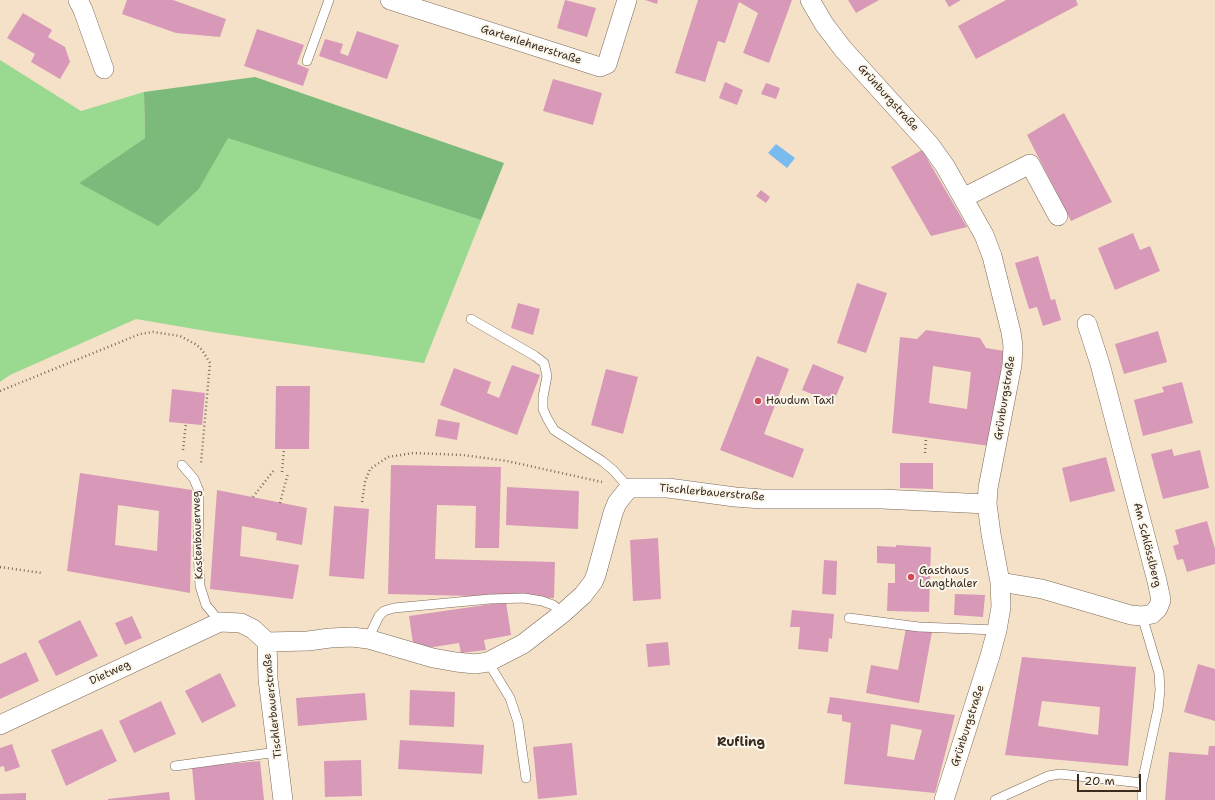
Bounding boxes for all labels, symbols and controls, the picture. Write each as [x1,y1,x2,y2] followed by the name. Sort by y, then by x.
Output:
[479,22,583,68] street label: Gartenlehnerstraße
[855,62,921,134] street label: Grünburgstraße
[992,355,1018,441] street label: Grünburgstraße
[766,394,834,408] place label: Haudum Taxi
[753,396,763,406] marker: Haudum Taxi
[659,482,765,504] street label: Tischlerbauerstraße
[190,490,206,580] street label: Kastenbauerweg
[1130,501,1164,589] street label: Am Schlösslberg
[919,564,978,590] place label: Gasthaus Langthaler
[906,572,916,582] marker: Gasthaus Langthaler
[261,653,285,759] street label: Tischlerbauerstraße
[88,658,132,688] street label: Dietweg
[949,684,987,768] street label: Grünburgstraße
[717,735,765,751] district label: Rufling
[1079,766,1143,792] scale bar
[1084,773,1115,789] text: 20 m

